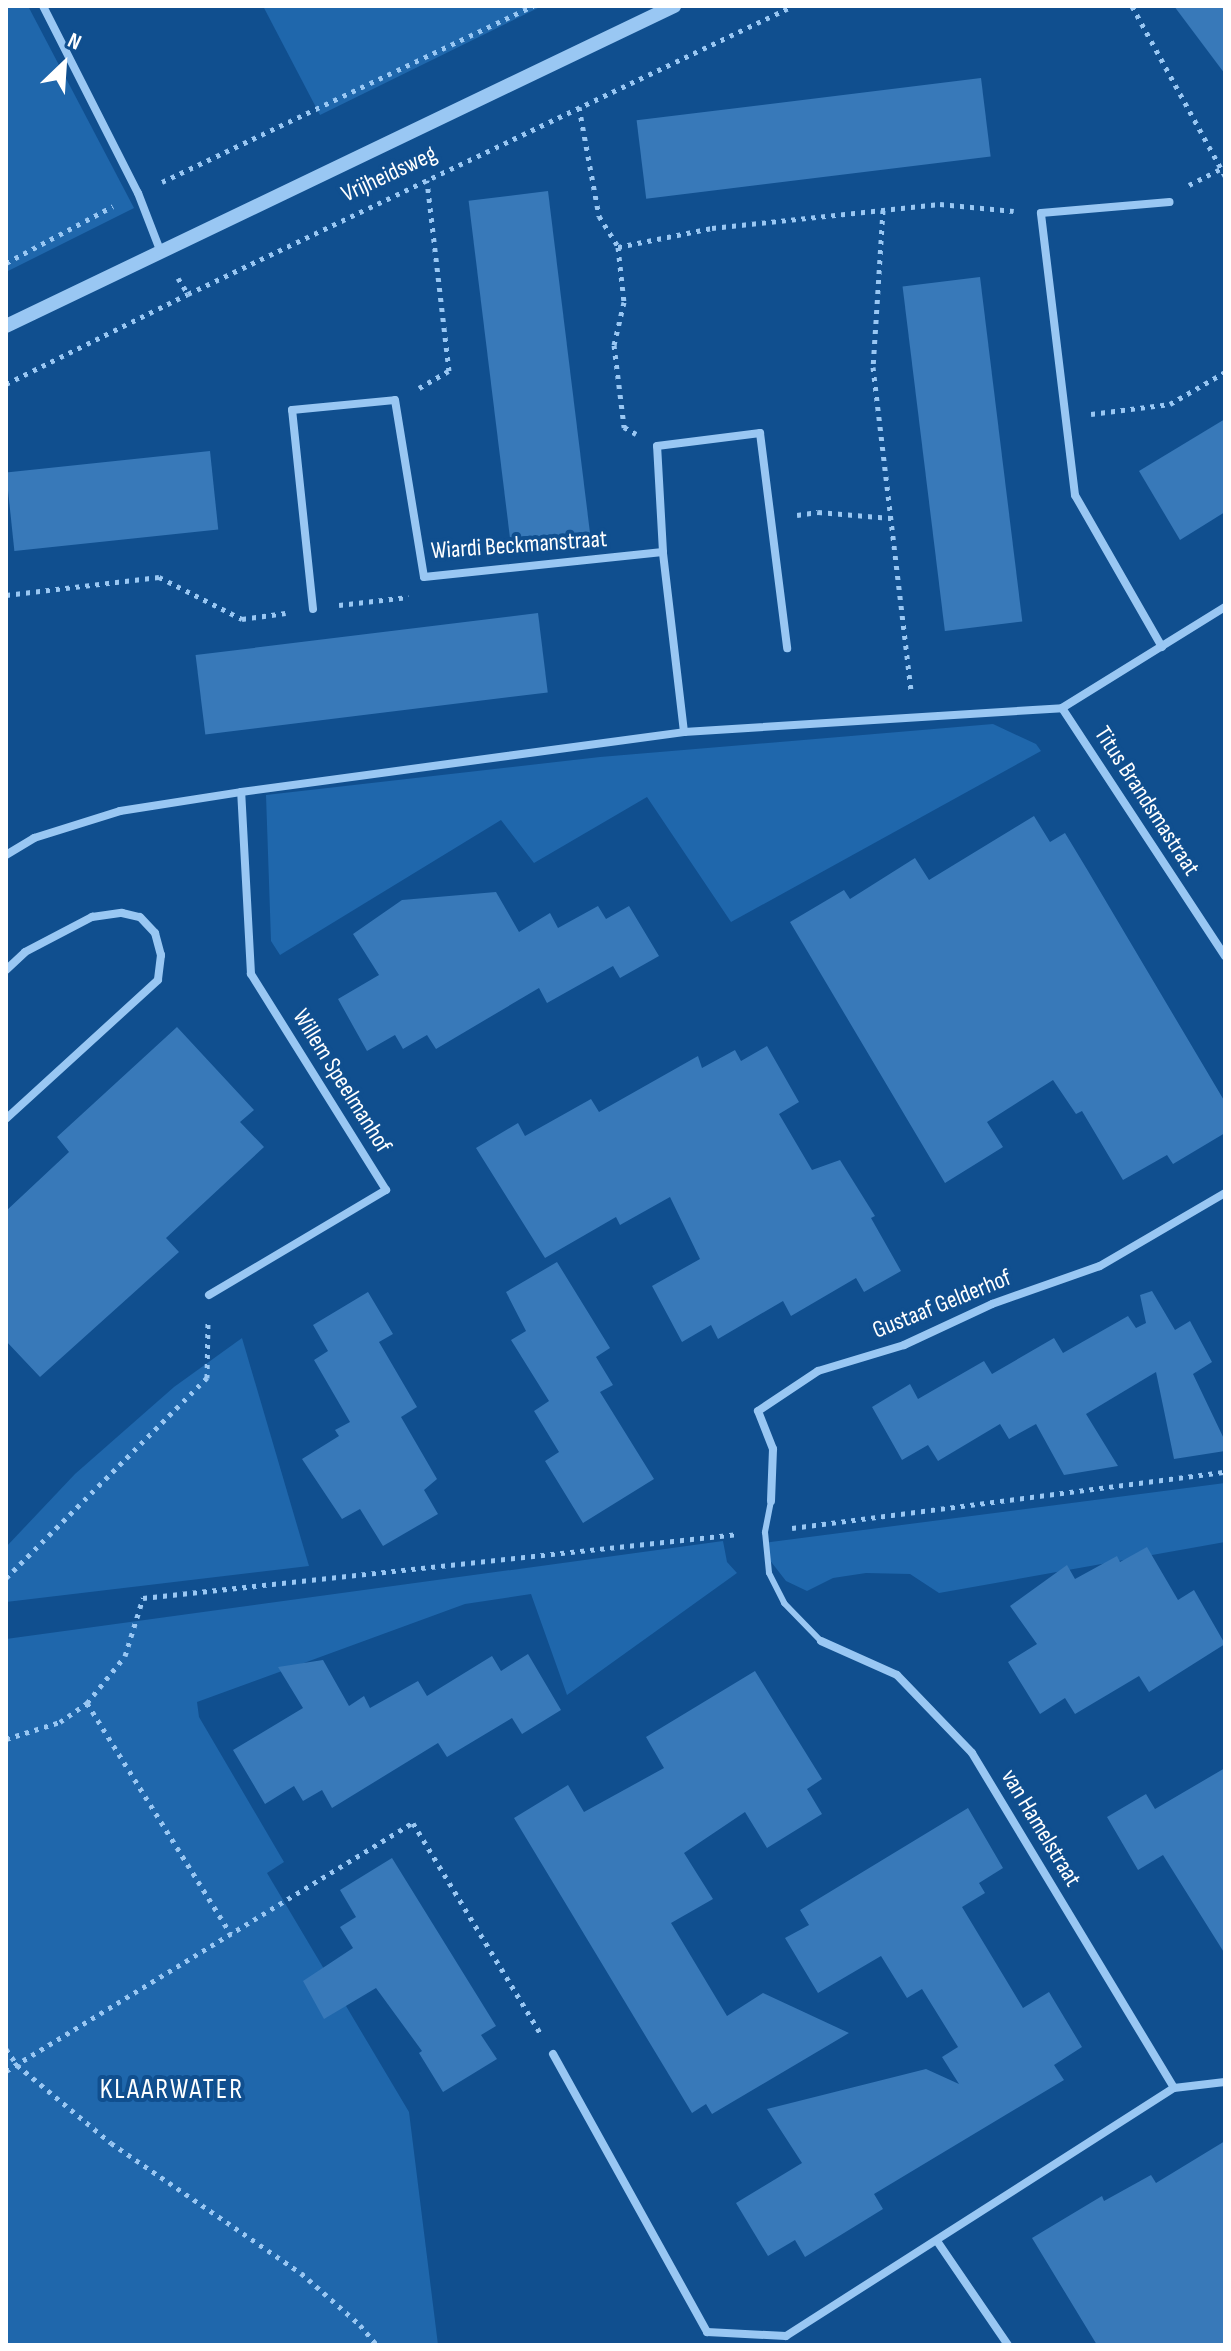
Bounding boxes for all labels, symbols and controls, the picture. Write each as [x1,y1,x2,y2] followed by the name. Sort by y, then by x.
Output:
[24,24,104,104] north arrow
[63,27,85,57] text: N
[337,139,441,209] street label: Vrijheidsweg
[430,524,608,566] street label: Wiardi Beckmanstraat
[1088,721,1206,881] street label: Titus Brandsmastraat
[286,1004,398,1158] street label: Willem Speelmanhof
[869,1263,1015,1345] street label: Gustaaf Gelderhof
[995,1764,1087,1892] street label: van Hamelstraat
[100,2073,244,2107] district label: KLAARWATER

